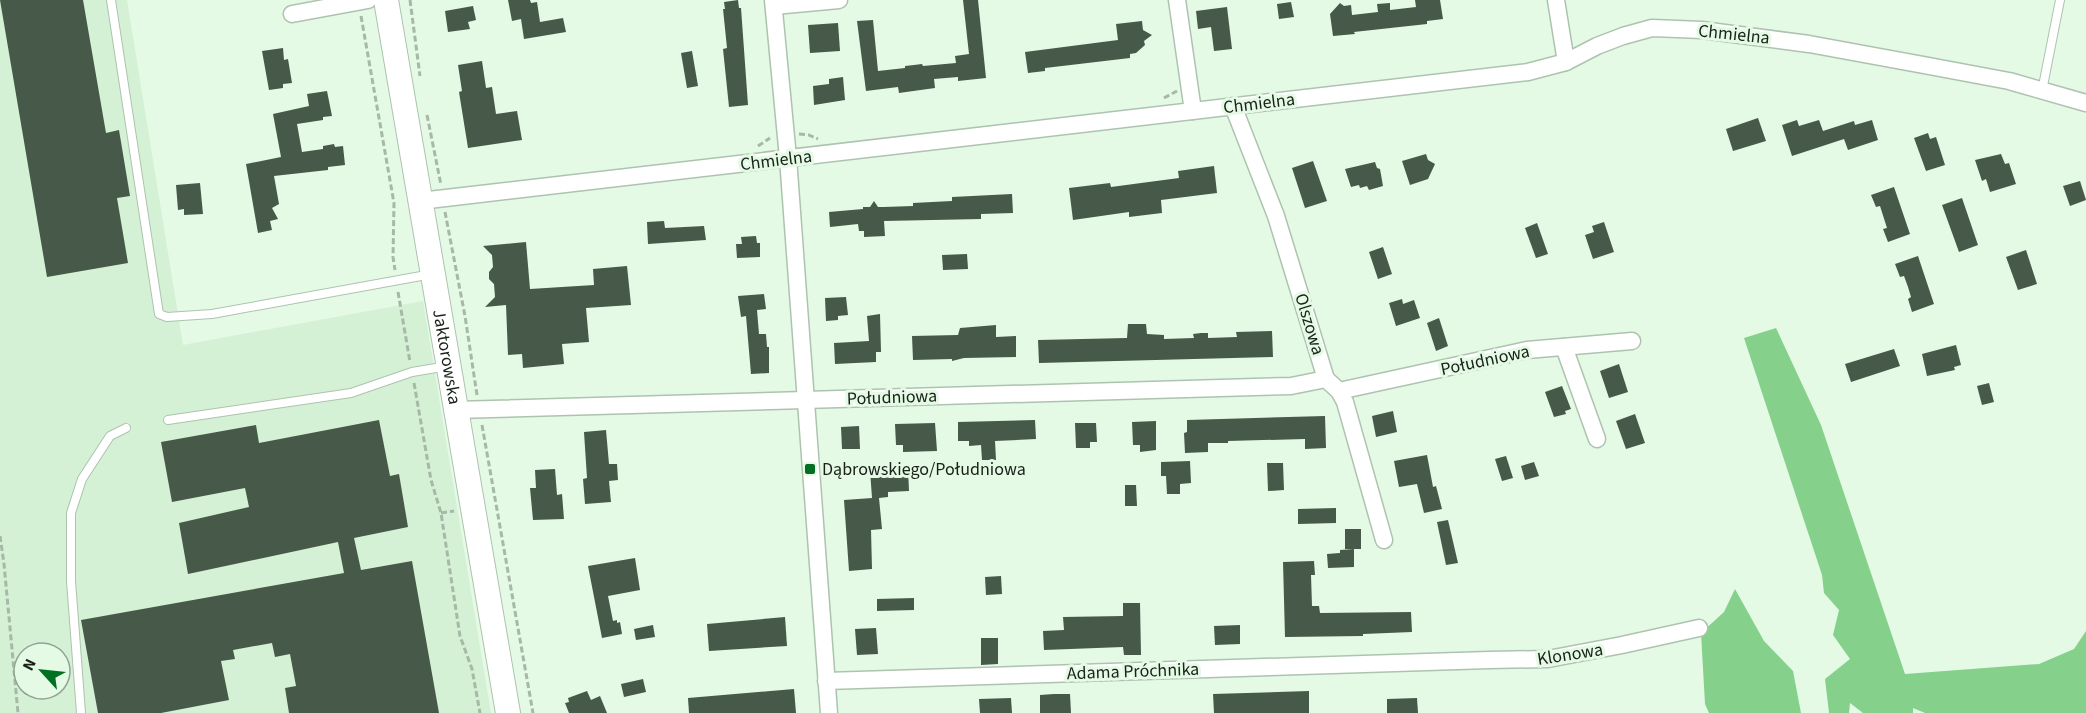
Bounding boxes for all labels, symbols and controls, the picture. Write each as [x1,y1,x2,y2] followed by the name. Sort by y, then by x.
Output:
[1697,18,1771,51] street label: Chmielna
[1222,87,1296,120] street label: Chmielna
[739,144,813,177] street label: Chmielna
[1288,290,1331,358] street label: Olszowa
[426,308,467,406] street label: Jaktorowska
[1438,339,1532,382] street label: Południowa
[846,383,938,412] street label: Południowa
[822,457,1026,482] place label: Dąbrowskiego/Południowa
[803,462,817,476] marker: Dąbrowskiego/Południowa
[1535,637,1605,672] street label: Klonowa
[12,641,72,701] north arrow
[17,655,42,674] text: N
[1066,657,1200,686] street label: Adama Próchnika

